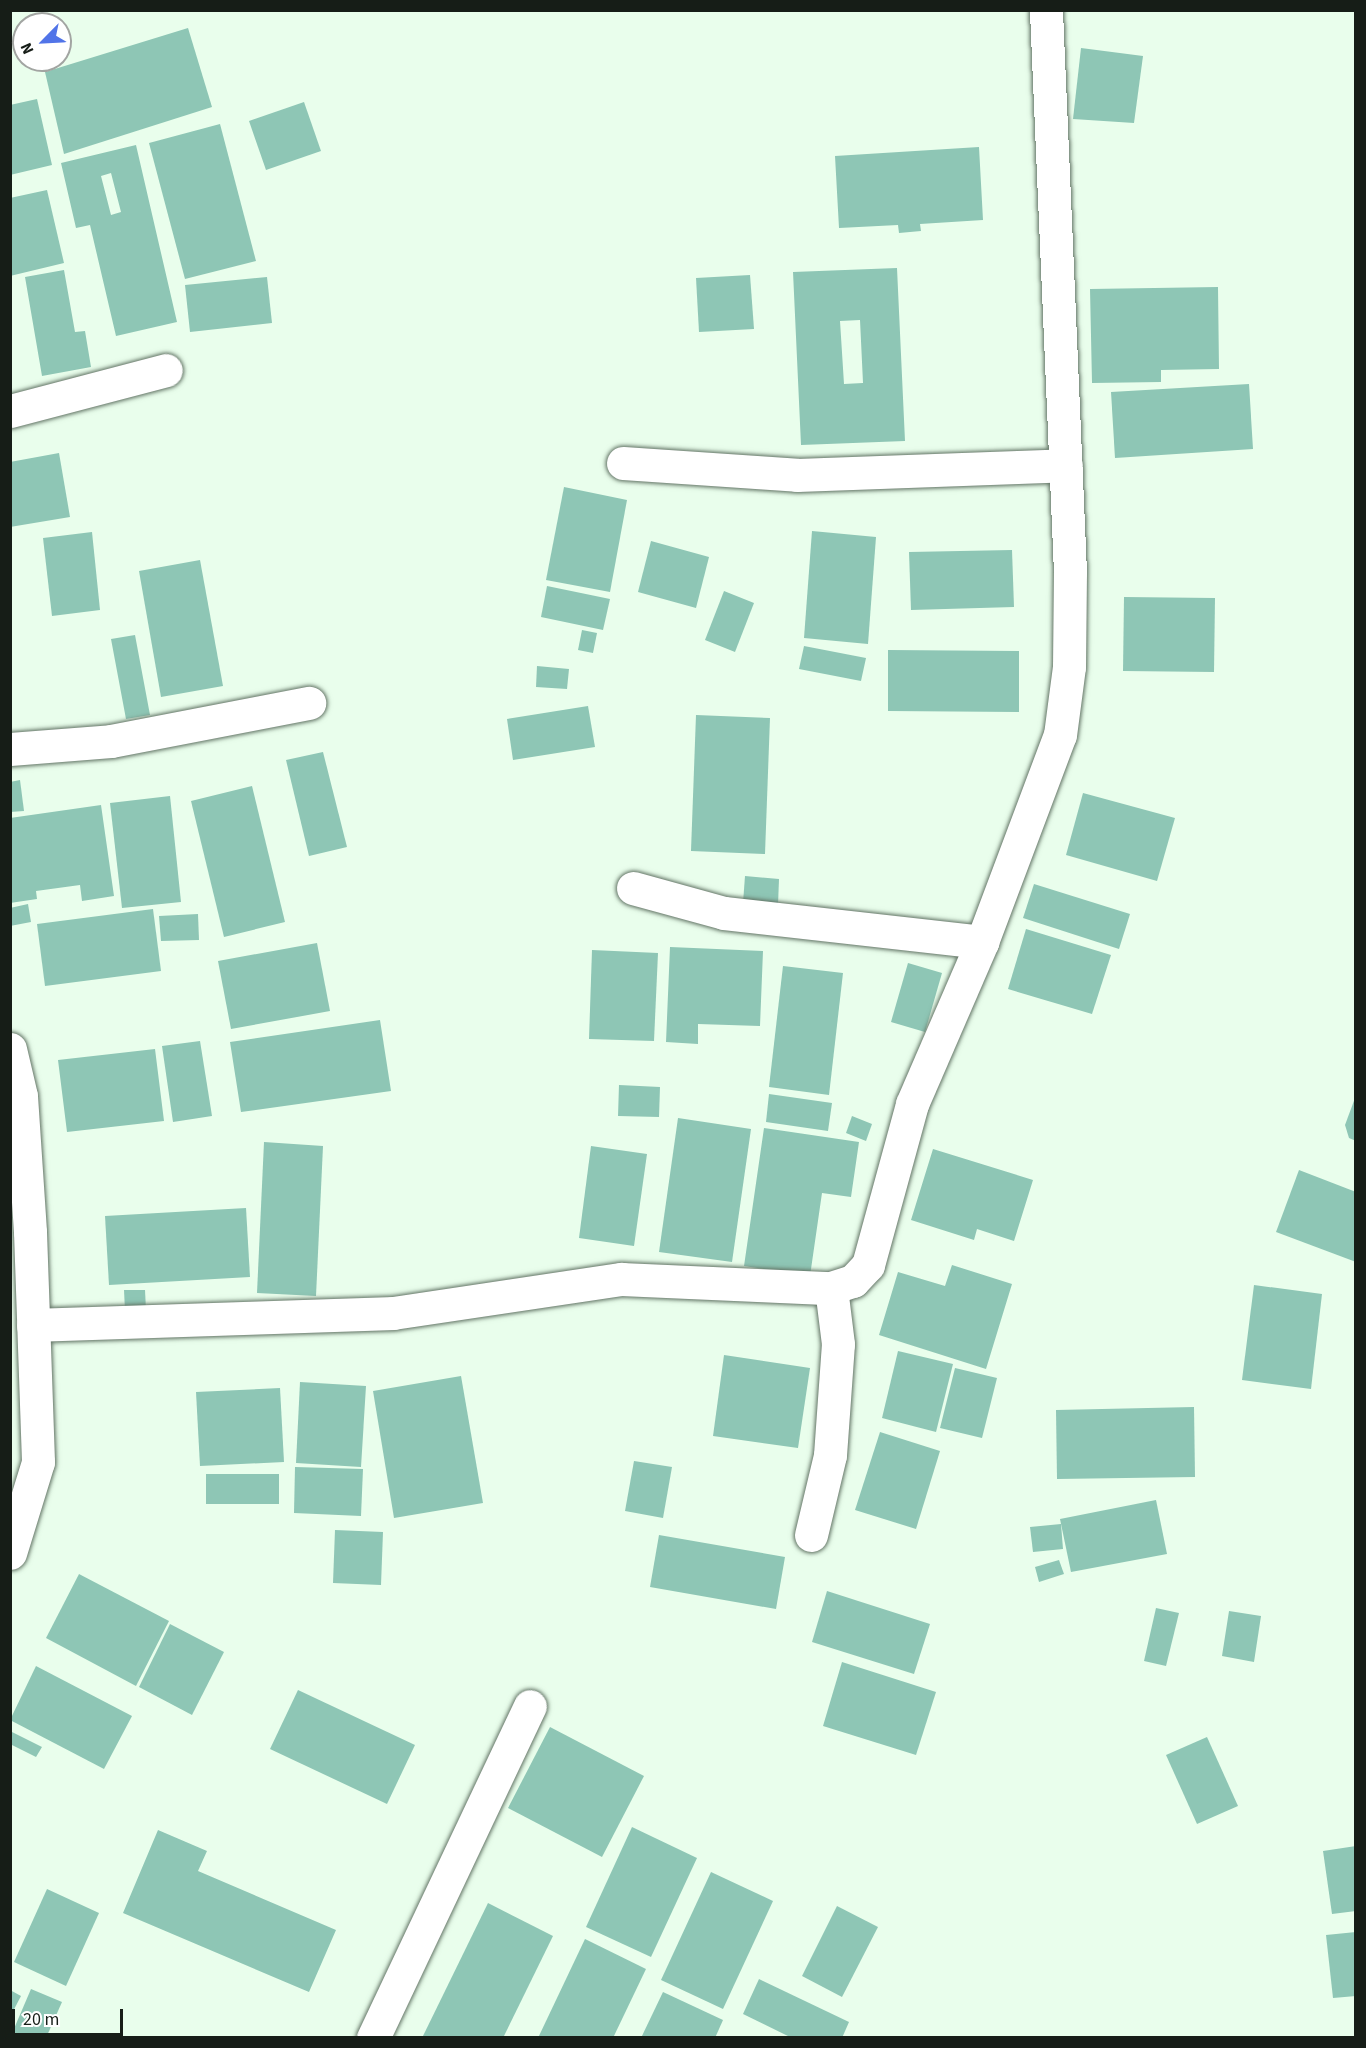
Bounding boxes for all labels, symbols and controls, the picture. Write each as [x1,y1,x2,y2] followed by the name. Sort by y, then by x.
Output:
[12,12,72,72] north arrow
[15,39,40,58] text: N
[15,1997,126,2035] scale bar
[23,2007,59,2032] text: 20 m

